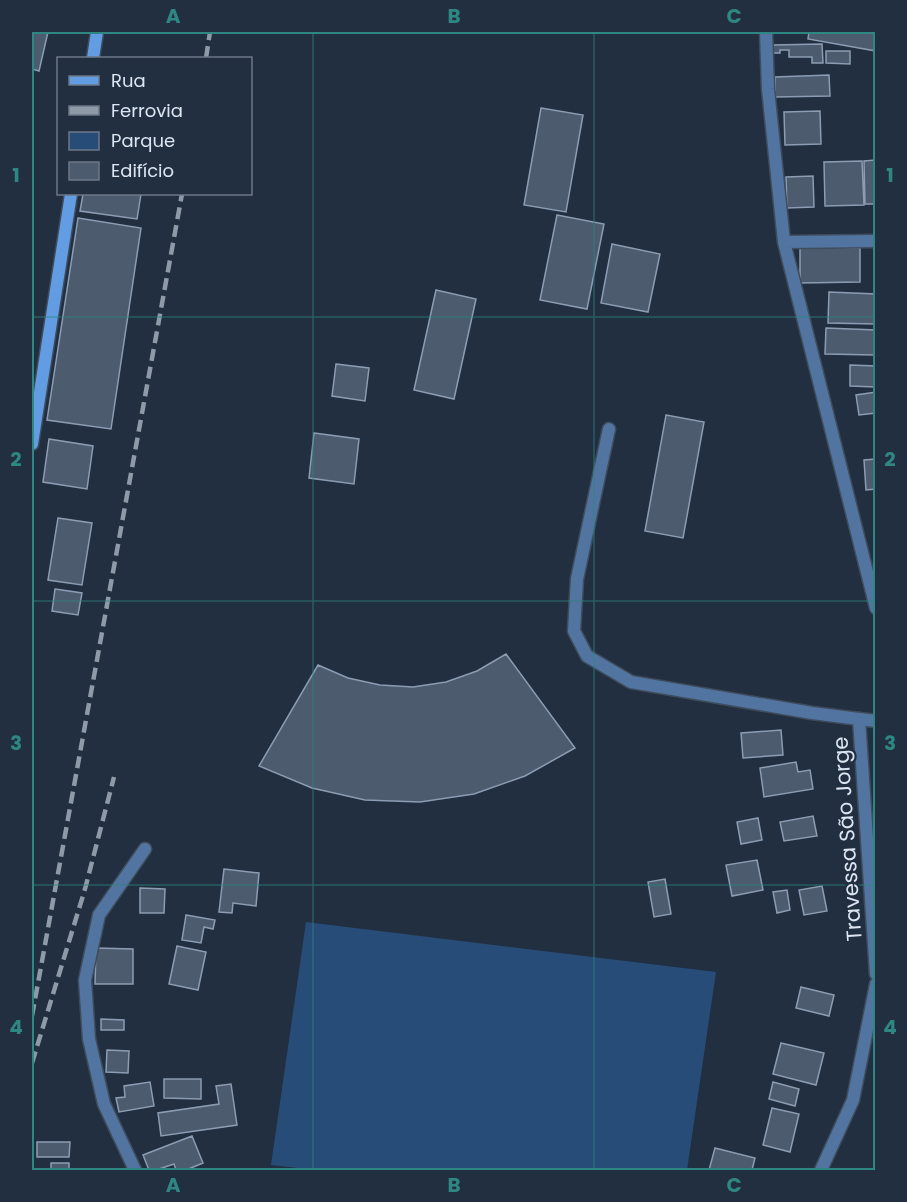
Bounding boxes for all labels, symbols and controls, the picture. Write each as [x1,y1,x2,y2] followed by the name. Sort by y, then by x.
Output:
[166,2,181,30] text: A
[447,2,461,30] text: B
[726,2,742,30] text: C
[57,57,252,195] legend
[111,68,146,93] text: Rua
[111,98,183,123] text: Ferrovia
[111,128,175,153] text: Parque
[111,158,174,183] text: Edifício
[12,161,20,189] text: 1
[886,161,894,189] text: 1
[10,445,22,473] text: 2
[884,445,896,473] text: 2
[10,729,22,757] text: 3
[884,729,896,757] text: 3
[825,736,869,942] street label: Travessa São Jorge
[9,1013,23,1041] text: 4
[883,1013,897,1041] text: 4
[166,1171,181,1199] text: A
[447,1171,461,1199] text: B
[726,1171,742,1199] text: C

